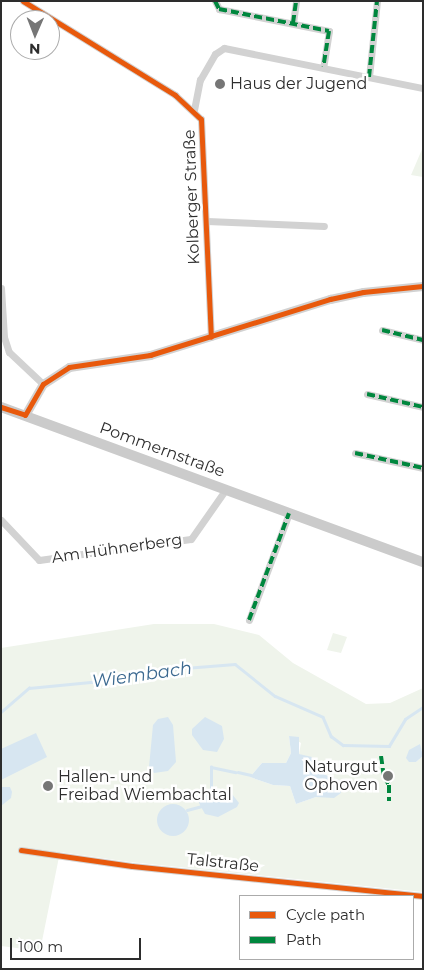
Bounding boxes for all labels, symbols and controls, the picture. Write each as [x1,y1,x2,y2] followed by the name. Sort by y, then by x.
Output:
[10,10,60,60] north arrow
[29,40,41,58] text: N
[230,74,367,94] place label: Haus der Jugend
[214,78,226,90] marker: Haus der Jugend
[180,129,204,265] street label: Kolberger Straße
[97,418,227,482] street label: Pommernstraße
[50,530,184,568] street label: Am Hühnerberg
[91,657,193,693] water label: Wiembach
[304,757,378,795] place label: Naturgut Ophoven
[58,767,232,805] place label: Hallen- und Freibad Wiembachtal
[382,770,394,782] marker: Naturgut Ophoven
[42,780,54,792] marker: Hallen- und Freibad Wiembachtal
[186,850,260,876] street label: Talstraße
[239,895,414,960] legend
[286,905,365,924] text: Cycle path
[12,928,144,960] scale bar
[286,930,322,949] text: Path
[18,937,63,956] text: 100 m

